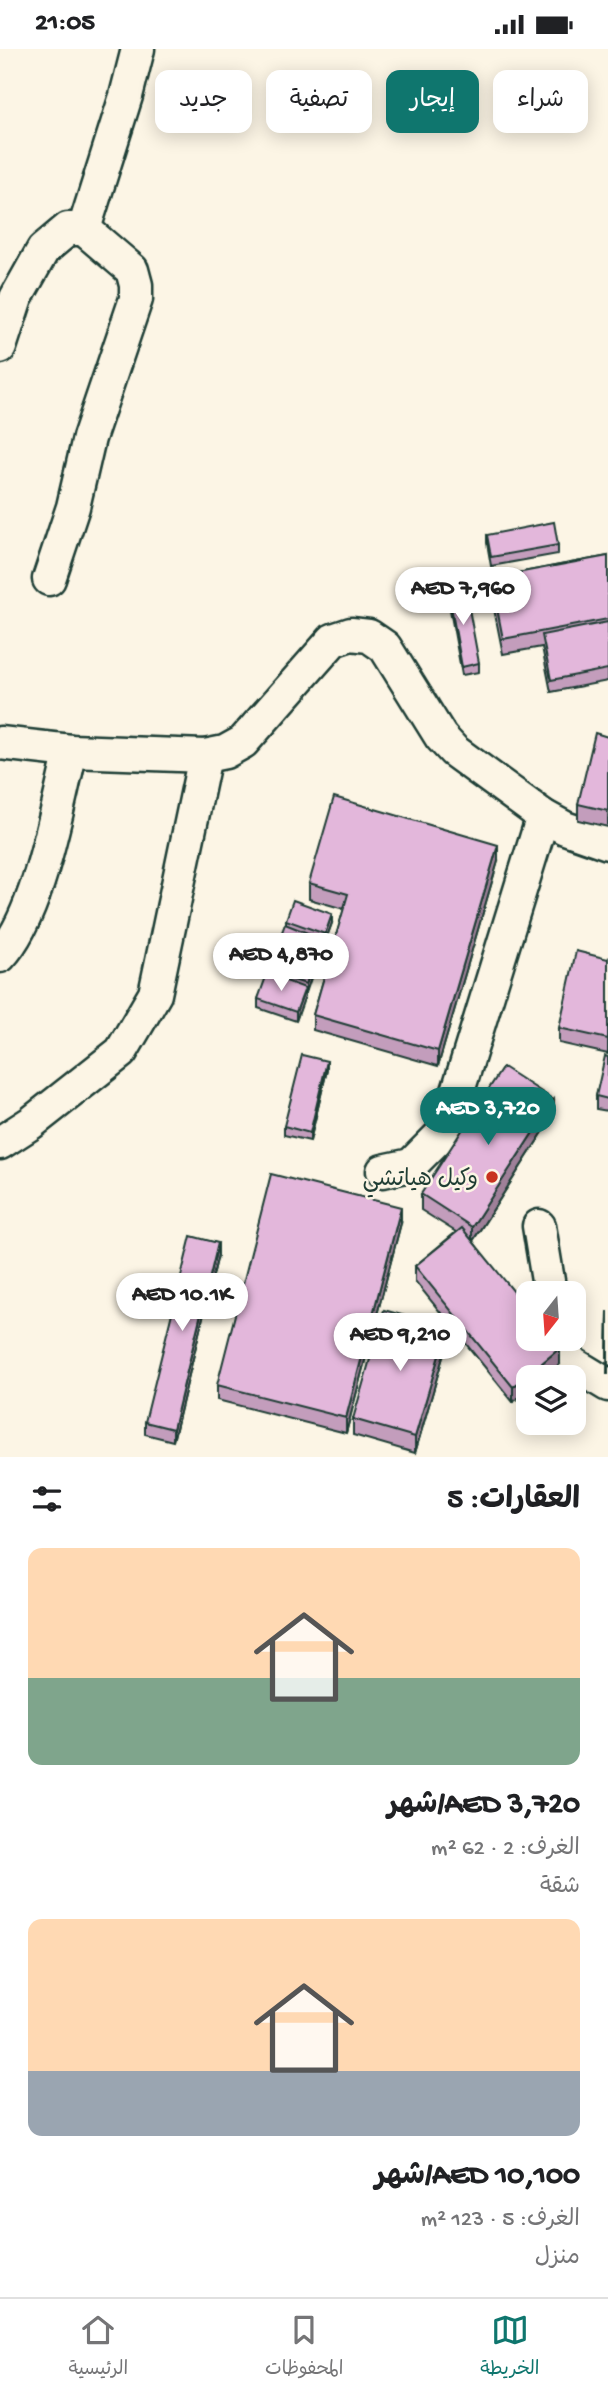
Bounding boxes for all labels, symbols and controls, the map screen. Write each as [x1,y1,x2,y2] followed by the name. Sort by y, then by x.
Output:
[35,9,95,40] text: 21:05
[155,70,252,133] chip: جديد
[266,70,372,133] chip: تصفية
[386,70,479,133] chip: إيجار
[493,70,588,133] chip: شراء
[383,567,543,627] pin: AED 7,960
[411,576,515,603] text: AED 7,960
[201,933,361,993] pin: AED 4,870
[229,942,333,969] text: AED 4,870
[408,1087,568,1147] pin: AED 3,720
[436,1096,540,1123] text: AED 3,720
[362,1167,478,1198] place label: وكيل هياتشي
[484,1169,500,1185] marker: وكيل هياتشي
[102,1273,262,1333] pin: AED 10.1K
[516,1281,586,1351] north arrow
[516,1281,586,1435] map controls
[132,1282,232,1309] text: AED 10.1K
[320,1313,480,1373] pin: AED 9,210
[350,1322,450,1349] text: AED 9,210
[516,1365,586,1435] button: layers
[28,1480,66,1518] icon: filters
[447,1484,580,1519] text: العقارات: 5
[241,1594,367,1720] icon: home
[388,1789,580,1824] text: AED 3,720/شهر
[431,1836,580,1863] text: الغرف: 2 · 62 m²
[540,1874,580,1901] text: شقة
[241,1965,367,2091] icon: home
[375,2160,580,2195] text: AED 10,100/شهر
[421,2207,580,2234] text: الغرف: 5 · 123 m²
[535,2245,580,2272] text: منزل
[68,2311,128,2384] tab: الرئيسية
[265,2311,343,2384] tab: المحفوظات
[480,2311,540,2384] tab: الخريطة

